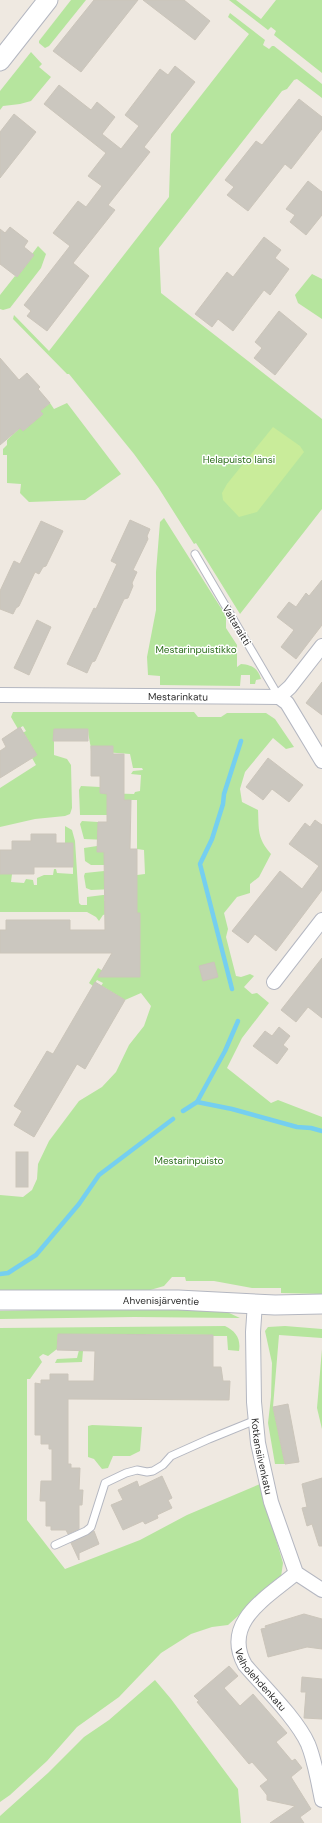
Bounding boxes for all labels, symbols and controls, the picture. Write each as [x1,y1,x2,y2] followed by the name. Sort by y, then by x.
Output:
[203,453,275,466] park label: Helapuisto länsi
[219,603,254,648] street label: Valtaraitti
[155,643,237,656] park label: Mestarinpuistikko
[148,690,208,703] street label: Mestarinkatu
[155,1154,224,1167] park label: Mestarinpuisto
[123,1294,200,1308] street label: Ahvenisjärventie
[249,1417,275,1496] street label: Kotkansiivenkatu
[232,1647,289,1714] street label: Velholehdenkatu

